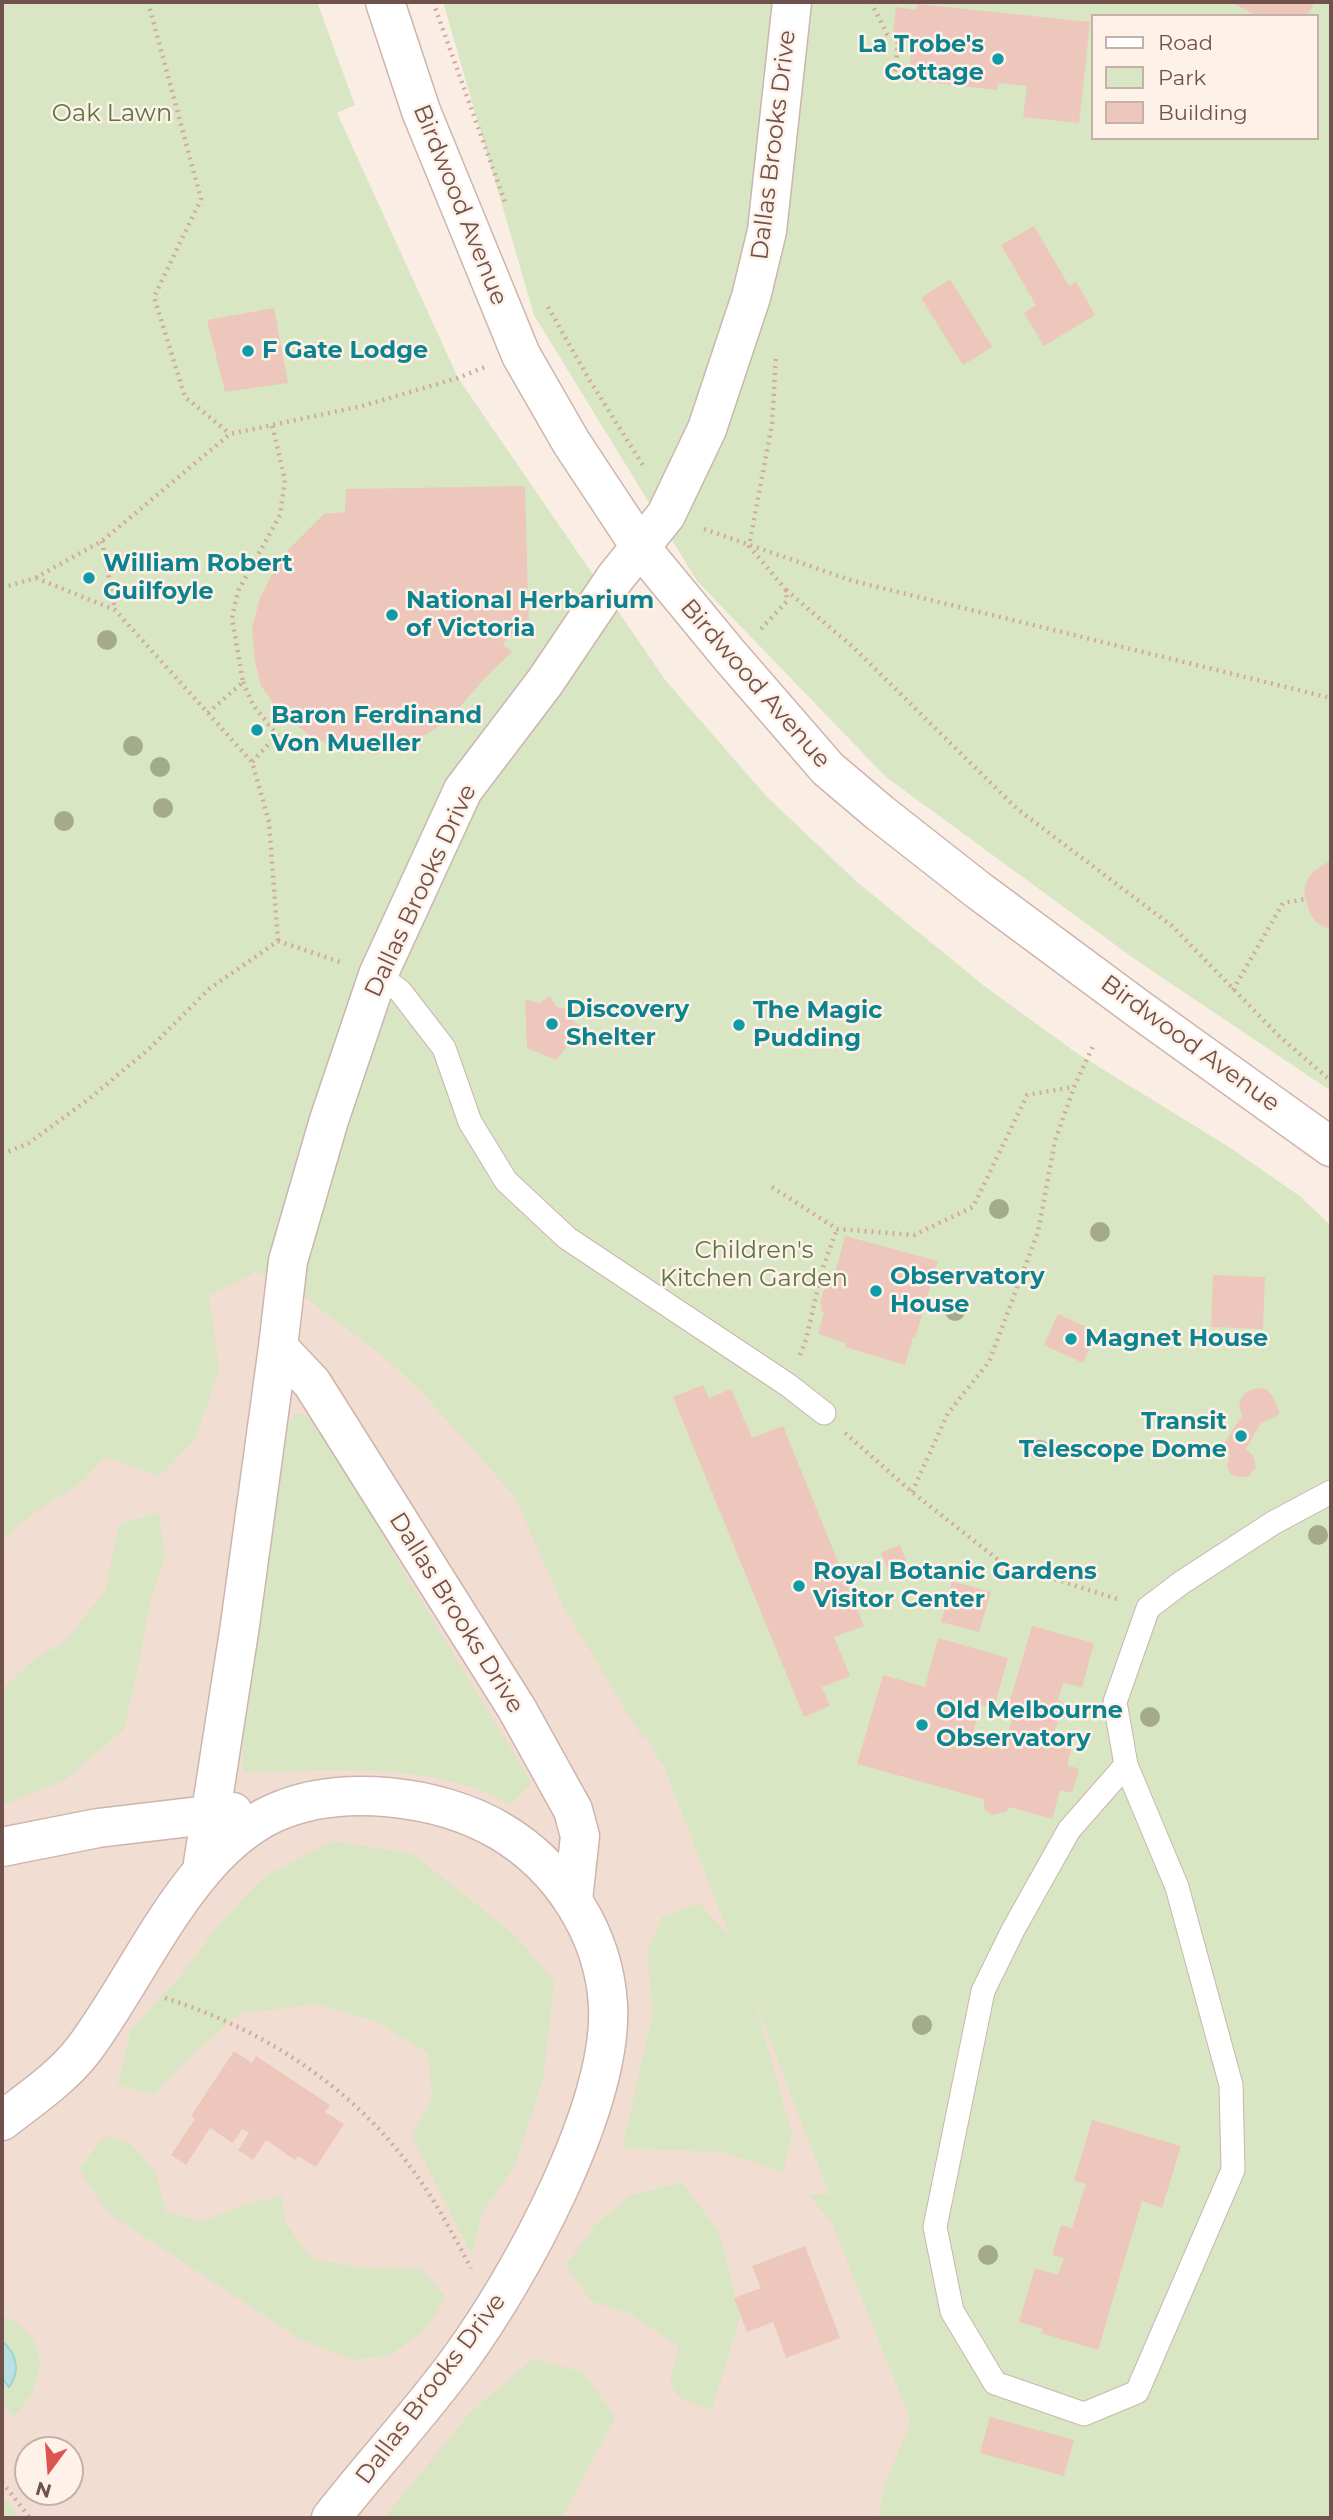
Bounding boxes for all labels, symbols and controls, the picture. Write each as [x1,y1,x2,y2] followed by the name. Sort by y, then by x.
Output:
[1092,14,1319,140] legend
[746,28,802,262] street label: Dallas Brooks Drive
[1158,30,1213,55] text: Road
[858,31,984,87] place label: La Trobe's Cottage
[990,51,1006,67] marker: La Trobe's Cottage
[1158,65,1206,90] text: Park
[52,100,172,128] park label: Oak Lawn
[407,100,513,310] street label: Birdwood Avenue
[1158,100,1248,125] text: Building
[262,337,428,365] place label: F Gate Lodge
[240,343,256,359] marker: F Gate Lodge
[103,550,293,606] place label: William Robert Guilfoyle
[81,570,97,586] marker: William Robert Guilfoyle
[406,587,654,643] place label: National Herbarium of Victoria
[674,594,836,774] street label: Birdwood Avenue
[384,607,400,623] marker: National Herbarium of Victoria
[271,702,482,758] place label: Baron Ferdinand Von Mueller
[249,722,265,738] marker: Baron Ferdinand Von Mueller
[359,780,483,1002] street label: Dallas Brooks Drive
[1095,969,1285,1119] street label: Birdwood Avenue
[566,996,689,1052] place label: Discovery Shelter
[753,997,882,1053] place label: The Magic Pudding
[544,1016,560,1032] marker: Discovery Shelter
[731,1017,747,1033] marker: The Magic Pudding
[660,1237,848,1293] park label: Children's Kitchen Garden
[890,1263,1044,1319] place label: Observatory House
[868,1283,884,1299] marker: Observatory House
[1085,1325,1268,1353] place label: Magnet House
[1063,1331,1079,1347] marker: Magnet House
[1019,1408,1227,1464] place label: Transit Telescope Dome
[1233,1428,1249,1444] marker: Transit Telescope Dome
[382,1507,530,1719] street label: Dallas Brooks Drive
[813,1558,1097,1614] place label: Royal Botanic Gardens Visitor Center
[791,1578,807,1594] marker: Royal Botanic Gardens Visitor Center
[936,1697,1123,1753] place label: Old Melbourne Observatory
[914,1717,930,1733] marker: Old Melbourne Observatory
[350,2288,512,2490] street label: Dallas Brooks Drive
[14,2436,84,2506] north arrow
[33,2477,54,2503] text: N

